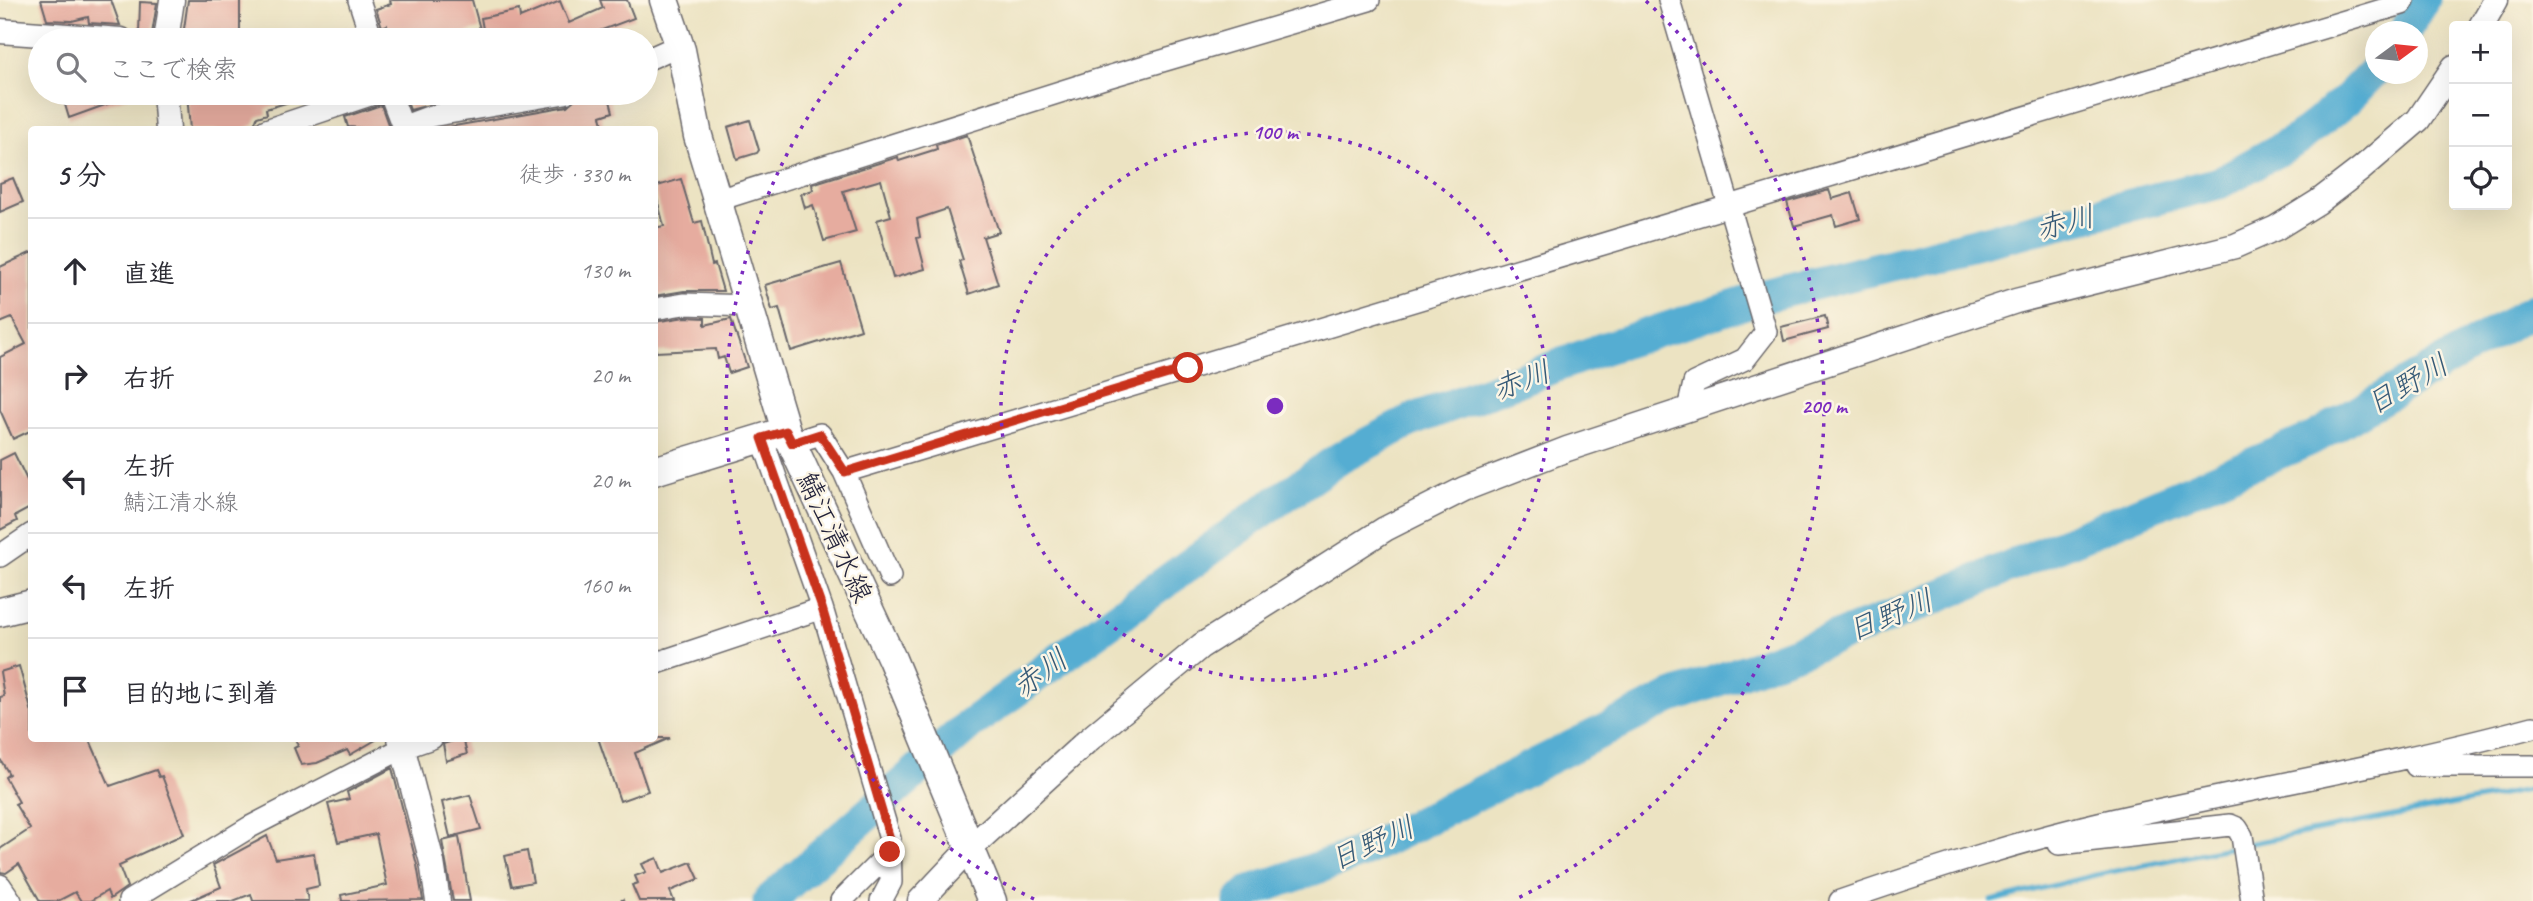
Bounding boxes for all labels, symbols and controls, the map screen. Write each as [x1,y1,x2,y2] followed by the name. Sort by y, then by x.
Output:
[2365,21,2428,84] north arrow
[2449,21,2512,210] map controls
[2449,21,2512,84] button: +
[28,28,658,105] search box
[52,48,90,86] icon: search
[108,53,238,86] text: ここで検索
[2449,84,2512,147] button: −
[1252,119,1300,145] text: 100 m
[2449,147,2512,210] button: locate
[56,156,106,194] text: 5 分
[519,160,630,189] text: 徒歩 · 330 m
[2031,196,2099,248] water label: 赤川
[56,252,94,290] icon: ahead
[581,256,630,285] text: 130 m
[123,257,175,290] text: 直進
[2359,345,2455,423] water label: 日野川
[1172,352,1203,383] route start
[1486,352,1556,408] water label: 赤川
[56,357,94,395] icon: right
[591,361,630,390] text: 20 m
[123,362,175,395] text: 右折
[1801,393,1849,419] text: 200 m
[1263,394,1287,418] centre of rings
[123,450,175,483] text: 左折
[56,462,94,500] icon: left
[591,466,630,495] text: 20 m
[790,466,880,608] street label: 鯖江清水線
[123,488,238,517] text: 鯖江清水線
[56,567,94,605] icon: left
[581,571,630,600] text: 160 m
[123,572,175,605] text: 左折
[1841,581,1939,649] water label: 日野川
[1005,640,1075,706] water label: 赤川
[56,672,94,710] icon: arrive
[123,677,279,710] text: 目的地に到着
[1323,807,1421,879] water label: 日野川
[874,836,905,867] route end

